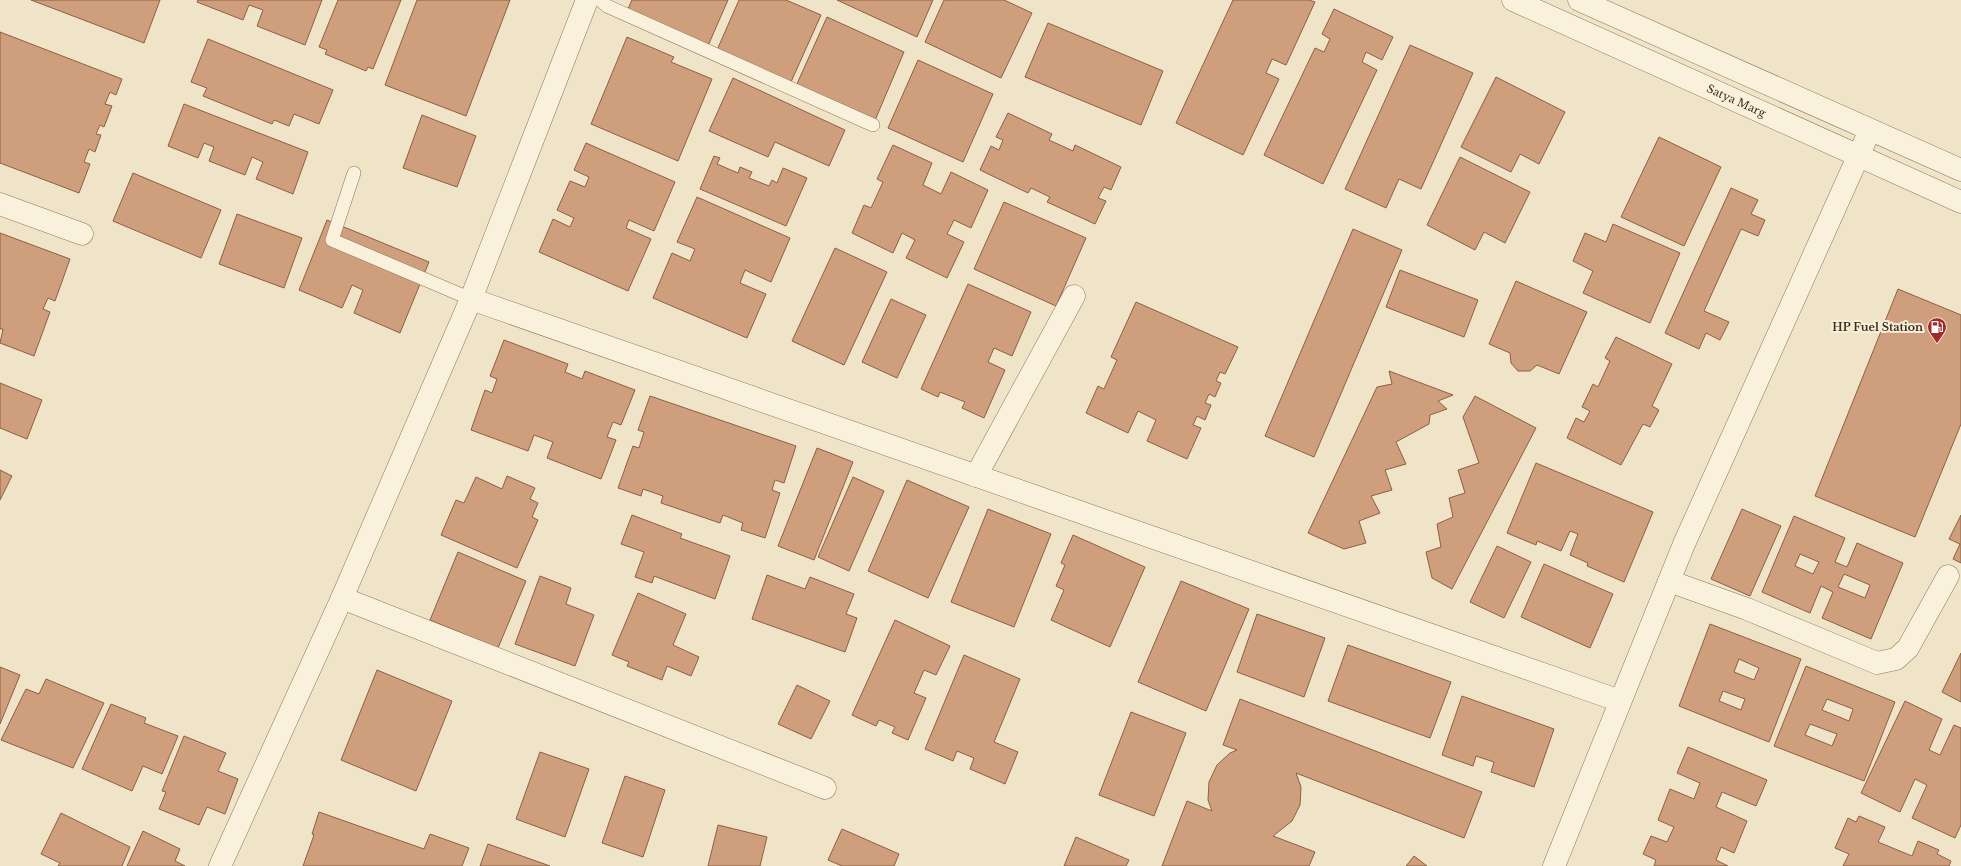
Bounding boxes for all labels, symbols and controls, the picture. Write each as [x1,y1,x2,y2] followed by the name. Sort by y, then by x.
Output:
[1705,81,1769,120] street label: Satya Marg
[1926,316,1948,344] fuel station icon: HP Fuel Station
[1832,320,1923,334] place label: HP Fuel Station

